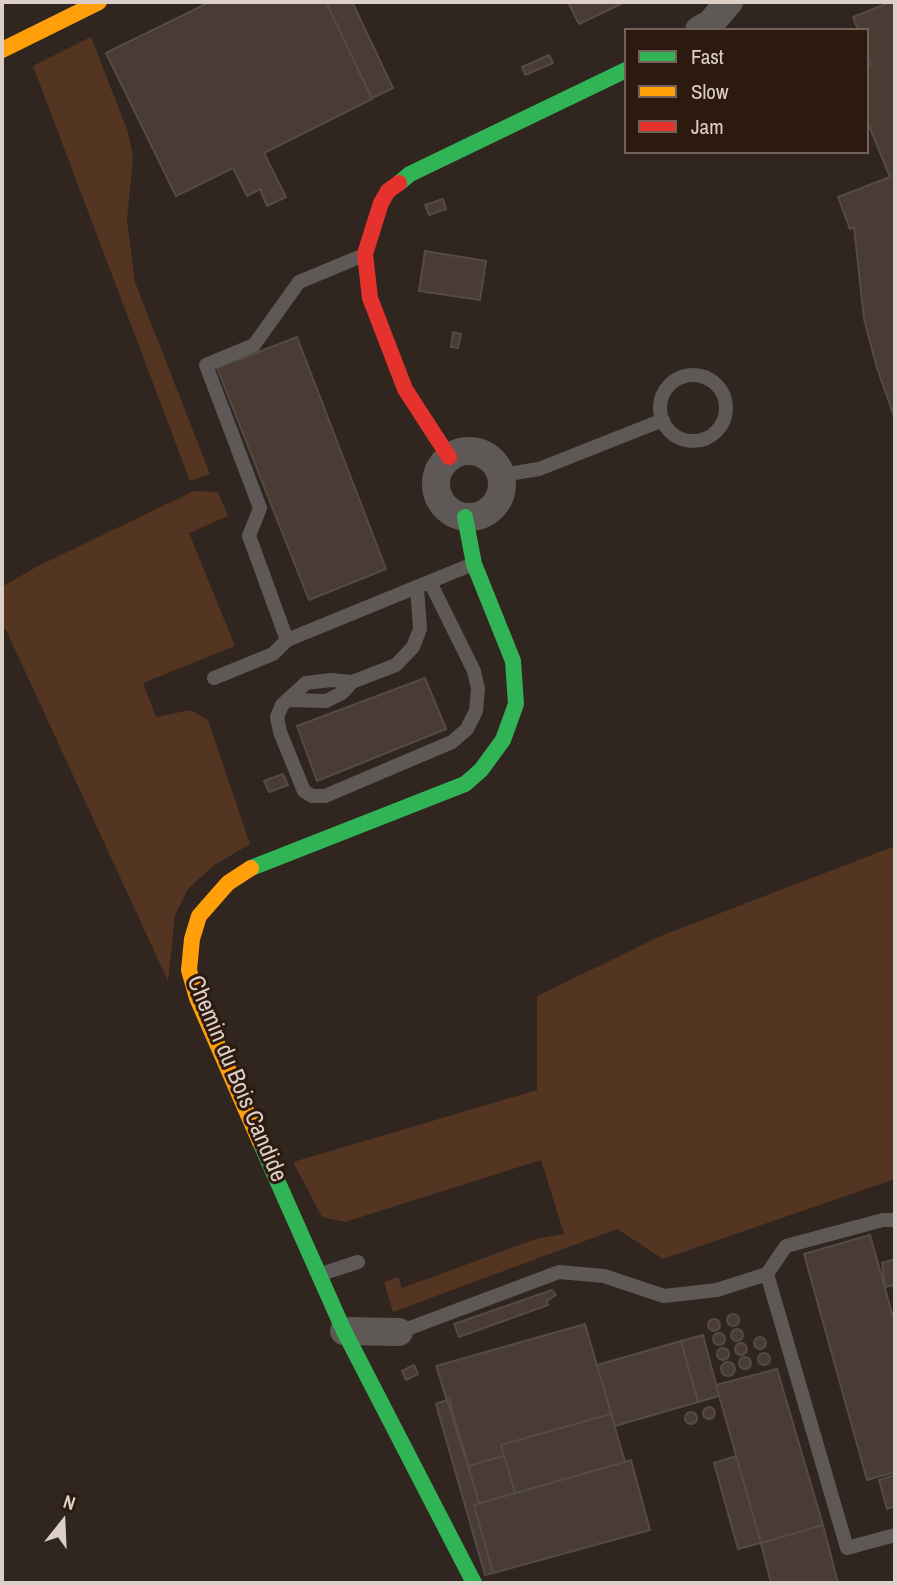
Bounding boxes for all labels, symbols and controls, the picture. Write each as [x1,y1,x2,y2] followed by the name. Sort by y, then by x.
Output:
[624,28,869,154] legend
[691,42,724,71] text: Fast
[691,77,728,106] text: Slow
[691,112,724,141] text: Jam
[180,972,292,1186] street label: Chemin du Bois Candide
[28,1487,98,1557] north arrow
[60,1488,79,1516] text: N

